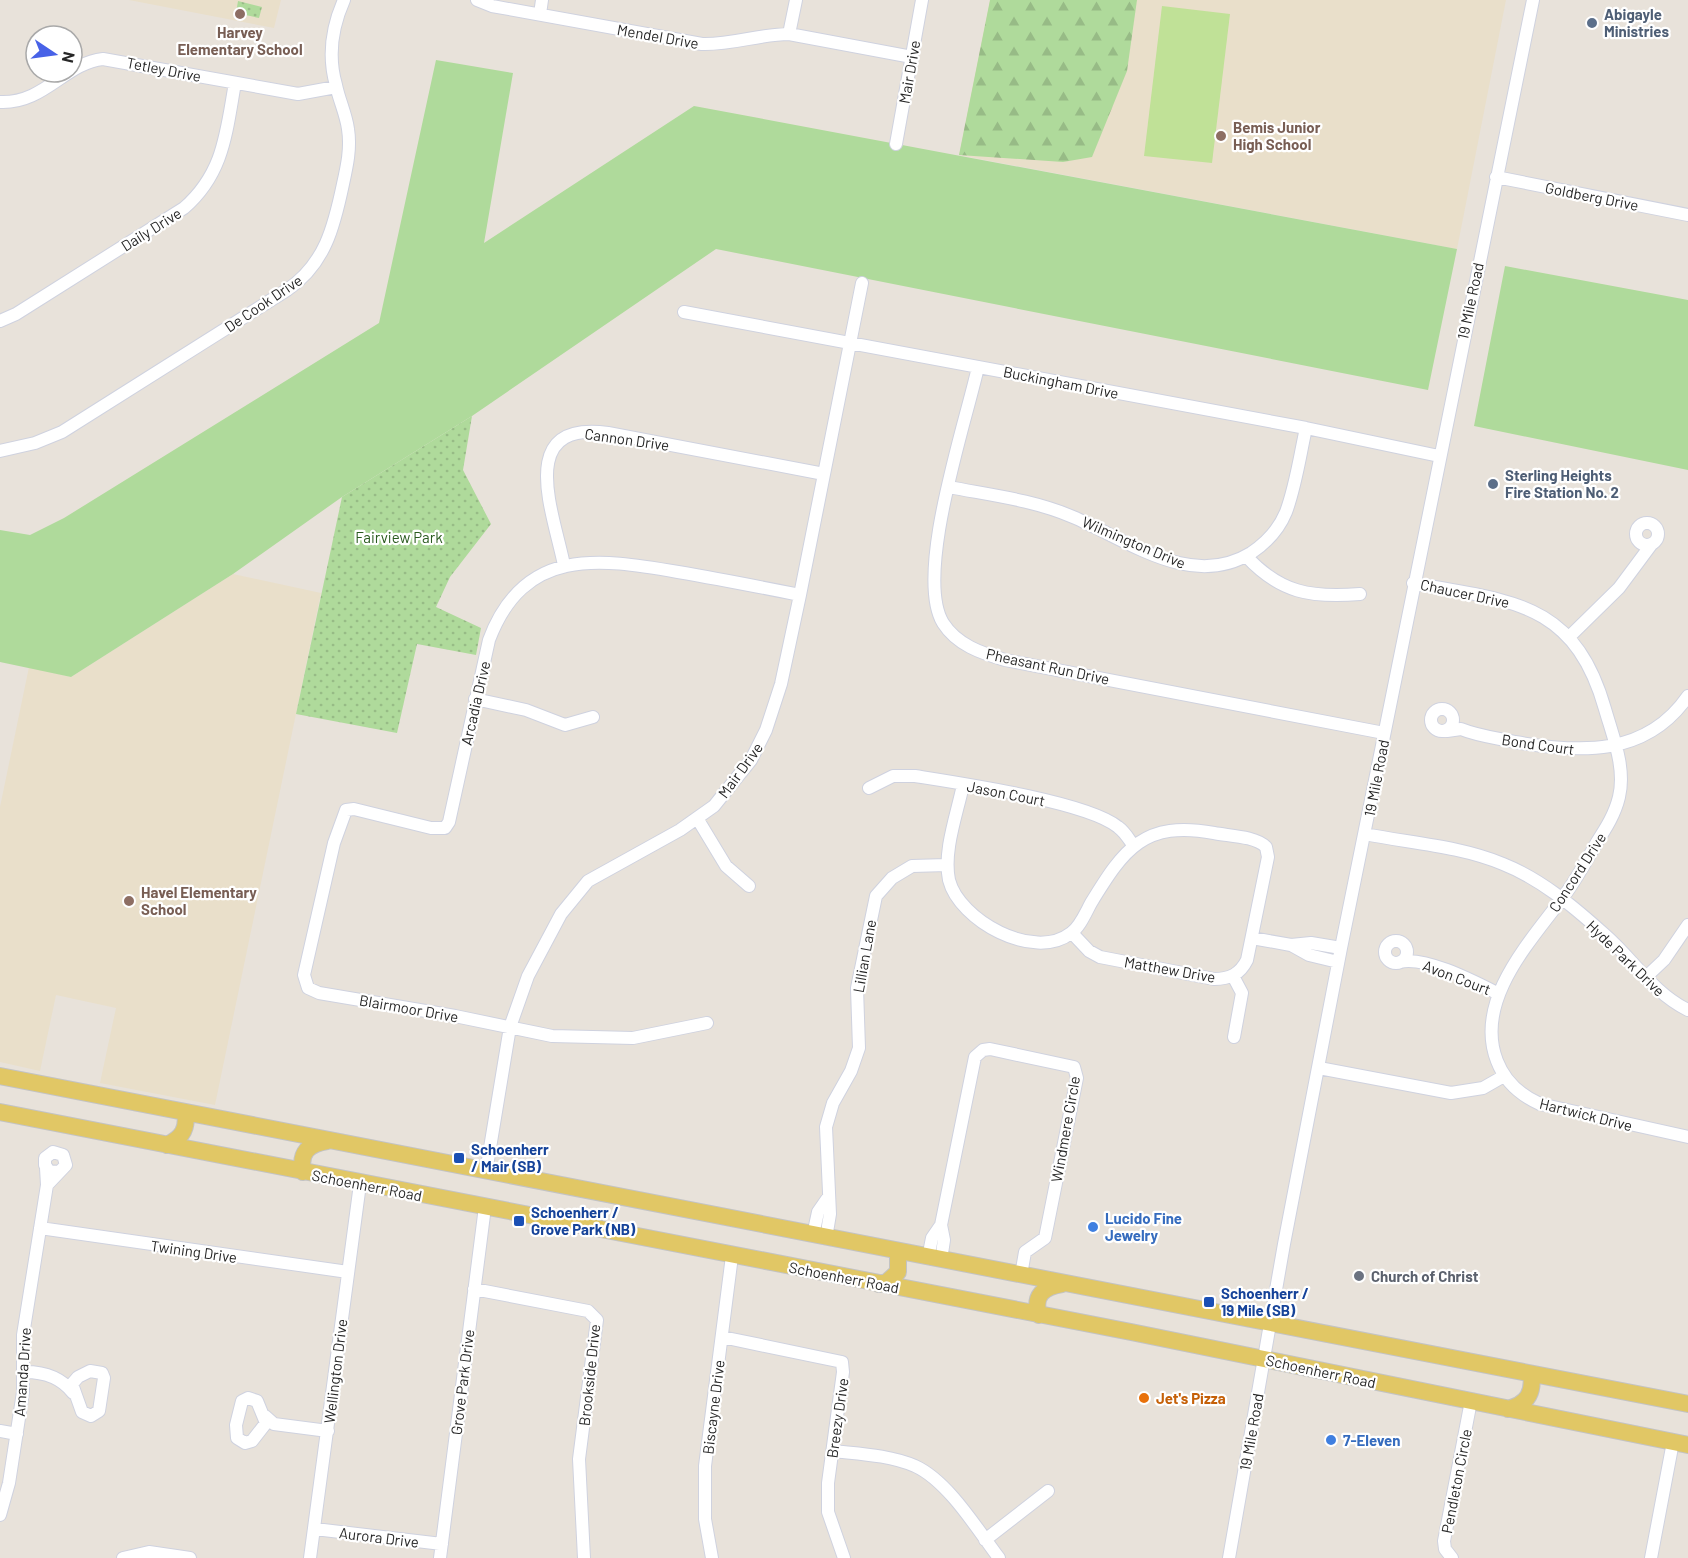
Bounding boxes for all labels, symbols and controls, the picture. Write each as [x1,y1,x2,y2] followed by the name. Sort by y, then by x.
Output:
[1604,5,1669,40] place label: Abigayle Ministries
[233,7,247,21] marker: Harvey Elementary School
[1585,16,1599,30] marker: Abigayle Ministries
[616,20,700,52] street label: Mendel Drive
[177,23,303,58] place label: Harvey Elementary School
[24,24,84,84] north arrow
[895,39,923,105] street label: Mair Drive
[59,50,80,65] text: N
[125,53,203,85] street label: Tetley Drive
[1233,118,1321,153] place label: Bemis Junior High School
[1214,129,1228,143] marker: Bemis Junior High School
[1544,178,1640,214] street label: Goldberg Drive
[118,203,184,255] street label: Daily Drive
[1453,261,1487,341] street label: 19 Mile Road
[221,270,305,336] street label: De Cook Drive
[1002,362,1120,402] street label: Buckingham Drive
[583,424,671,454] street label: Cannon Drive
[1505,466,1619,501] place label: Sterling Heights Fire Station No. 2
[1486,477,1500,491] marker: Sterling Heights Fire Station No. 2
[1080,512,1188,572] street label: Wilmington Drive
[355,528,443,546] park label: Fairview Park
[1419,575,1511,611] street label: Chaucer Drive
[985,644,1111,688] street label: Pheasant Run Drive
[457,659,493,747] street label: Arcadia Drive
[1501,730,1575,758] street label: Bond Court
[1360,738,1392,818] street label: 19 Mile Road
[714,739,766,801] street label: Mair Drive
[965,777,1047,809] street label: Jason Court
[1545,829,1609,915] street label: Concord Drive
[141,883,257,918] place label: Havel Elementary School
[122,894,136,908] marker: Havel Elementary School
[1583,916,1669,1000] street label: Hyde Park Drive
[849,918,879,994] street label: Lillian Lane
[1123,952,1217,986] street label: Matthew Drive
[1421,956,1493,998] street label: Avon Court
[358,990,460,1026] street label: Blairmoor Drive
[1047,1075,1083,1183] street label: Windmere Circle
[1538,1094,1634,1134] street label: Hartwick Drive
[471,1140,549,1175] place label: Schoenherr / Mair (SB)
[452,1151,466,1165] marker: Schoenherr / Mair (SB)
[310,1165,424,1205] street label: Schoenherr Road
[531,1203,636,1238] place label: Schoenherr / Grove Park (NB)
[1105,1209,1182,1244] place label: Lucido Fine Jewelry
[512,1214,526,1228] marker: Schoenherr / Grove Park (NB)
[1086,1220,1100,1234] marker: Lucido Fine Jewelry
[150,1236,238,1266] street label: Twining Drive
[787,1257,901,1297] street label: Schoenherr Road
[1371,1267,1479,1285] place label: Church of Christ
[1352,1269,1366,1283] marker: Church of Christ
[1221,1284,1309,1319] place label: Schoenherr / 19 Mile (SB)
[1202,1295,1216,1309] marker: Schoenherr / 19 Mile (SB)
[320,1318,350,1424] street label: Wellington Drive
[575,1323,603,1427] street label: Brookside Drive
[10,1327,34,1417] street label: Amanda Drive
[447,1328,477,1436] street label: Grove Park Drive
[1264,1351,1378,1391] street label: Schoenherr Road
[698,1359,728,1455] street label: Biscayne Drive
[822,1377,852,1459] street label: Breezy Drive
[1156,1389,1226,1407] place label: Jet's Pizza
[1137,1391,1151,1405] marker: Jet's Pizza
[1235,1392,1267,1472] street label: 19 Mile Road
[1437,1427,1475,1535] street label: Pendleton Circle
[1343,1431,1400,1449] place label: 7-Eleven
[1324,1433,1338,1447] marker: 7-Eleven
[338,1523,420,1551] street label: Aurora Drive

